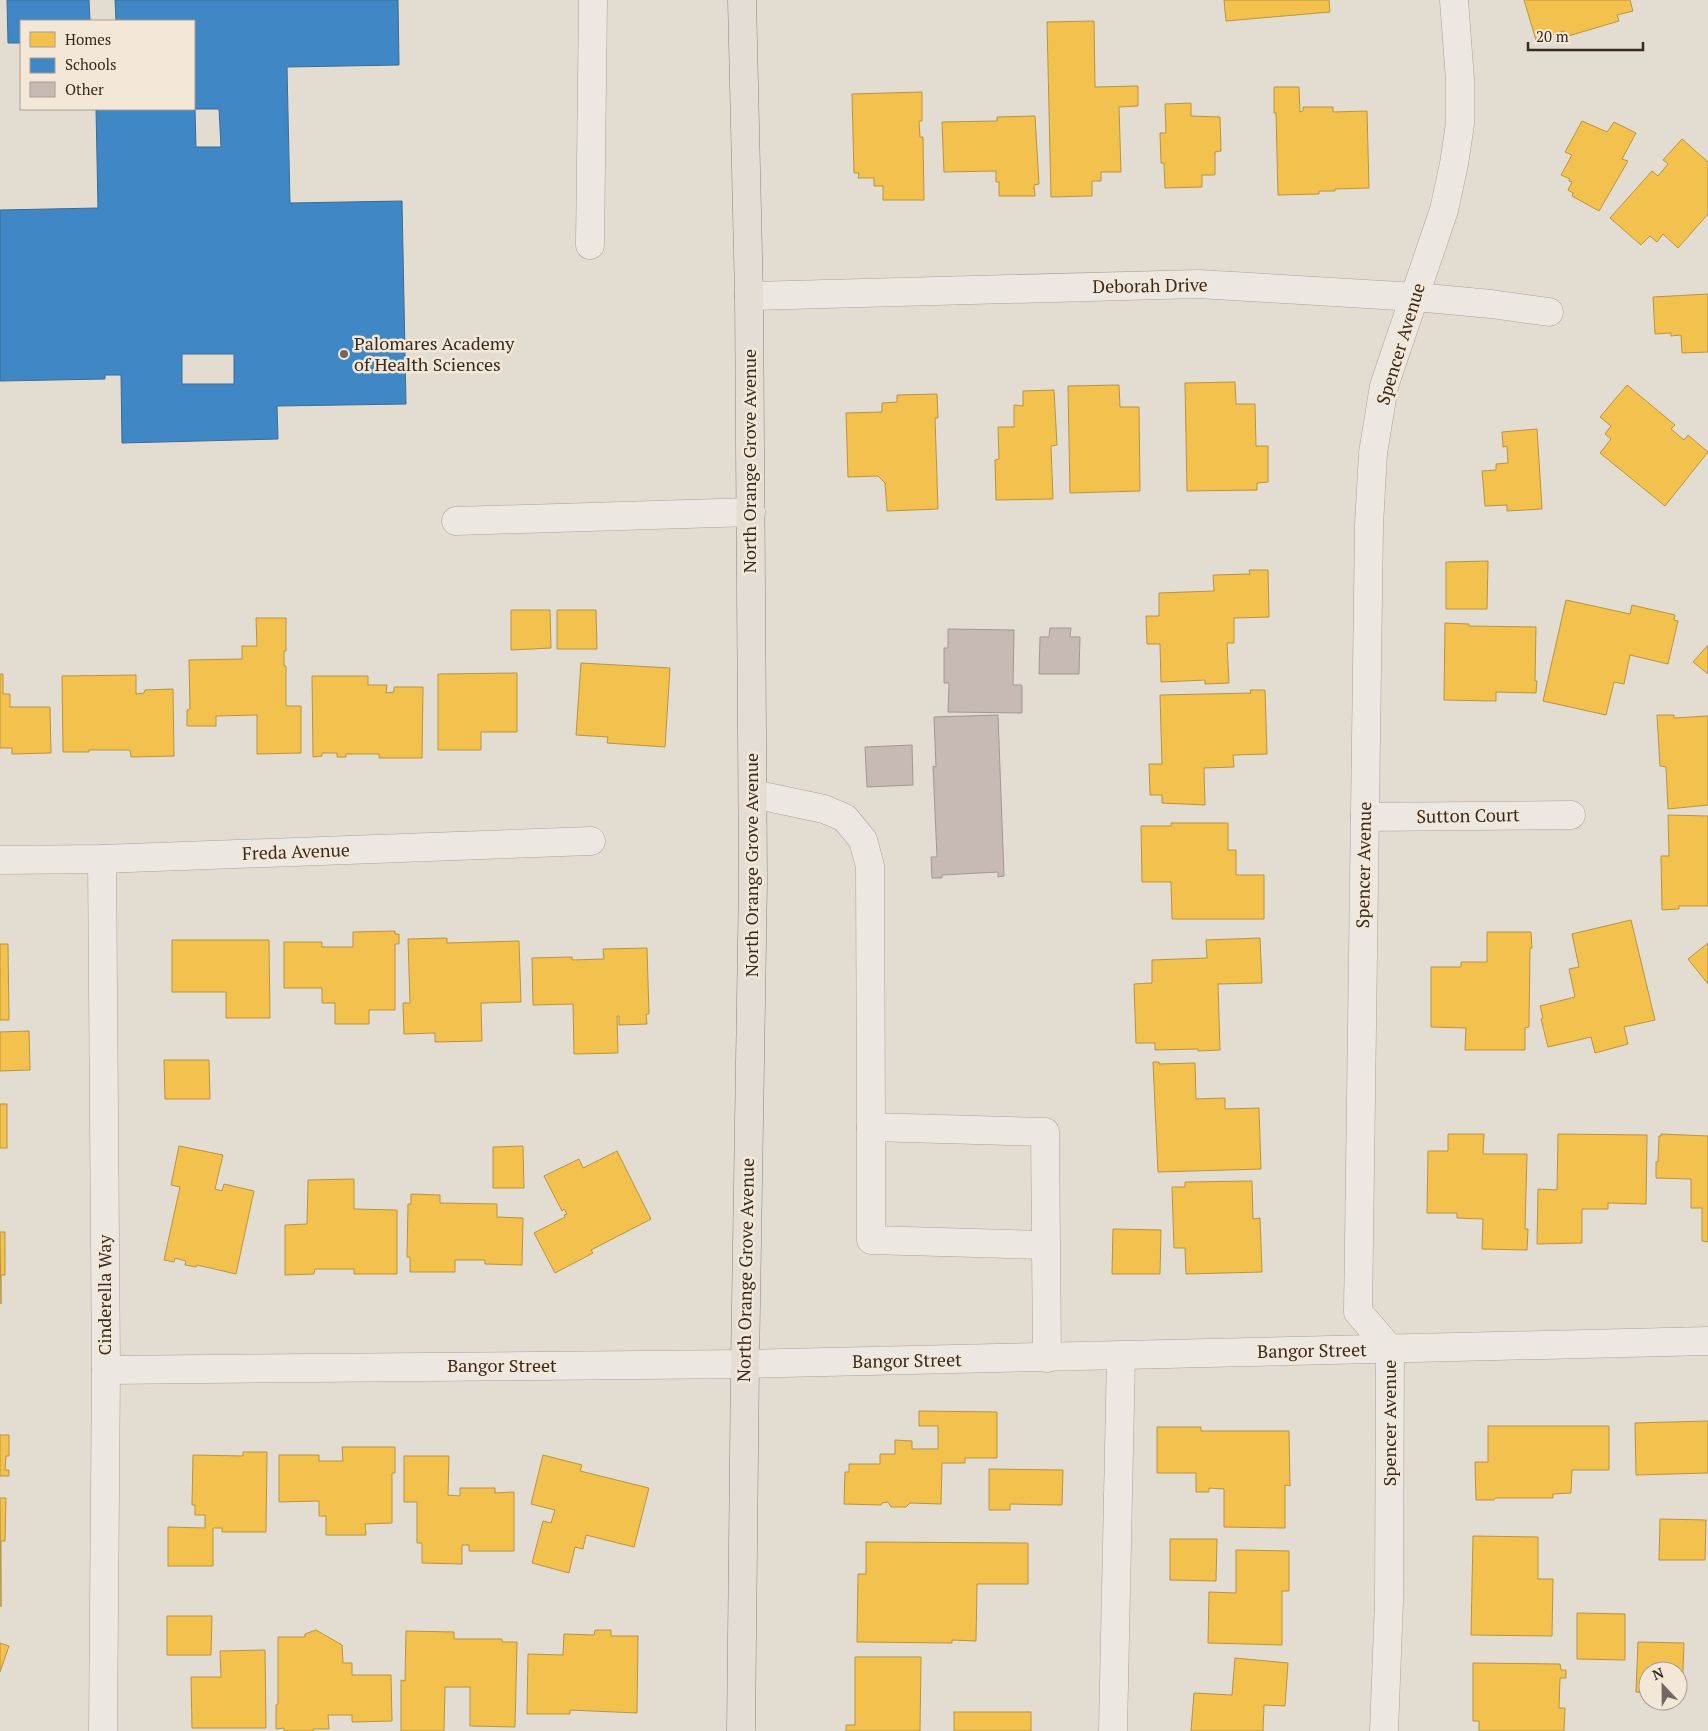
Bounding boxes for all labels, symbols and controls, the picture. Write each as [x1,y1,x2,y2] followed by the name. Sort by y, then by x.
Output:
[20,20,195,110] legend
[1528,20,1643,52] scale bar
[1536,26,1569,46] text: 20 m
[65,29,111,49] text: Homes
[65,54,116,74] text: Schools
[65,79,104,99] text: Other
[1092,272,1208,298] street label: Deborah Drive
[1370,280,1430,408] street label: Spencer Avenue
[354,331,515,376] place label: Palomares Academy of Health Sciences
[338,348,350,360] marker: Palomares Academy of Health Sciences
[737,349,761,573] street label: North Orange Grove Avenue
[739,753,763,977] street label: North Orange Grove Avenue
[1350,801,1376,928] street label: Spencer Avenue
[1416,802,1520,828] street label: Sutton Court
[242,837,350,865] street label: Freda Avenue
[731,1158,759,1382] street label: North Orange Grove Avenue
[92,1234,116,1355] street label: Cinderella Way
[1257,1337,1367,1363] street label: Bangor Street
[852,1347,962,1373] street label: Bangor Street
[447,1353,557,1377] street label: Bangor Street
[1377,1360,1401,1486] street label: Spencer Avenue
[1638,1661,1688,1711] north arrow
[1649,1663,1667,1684] text: N

